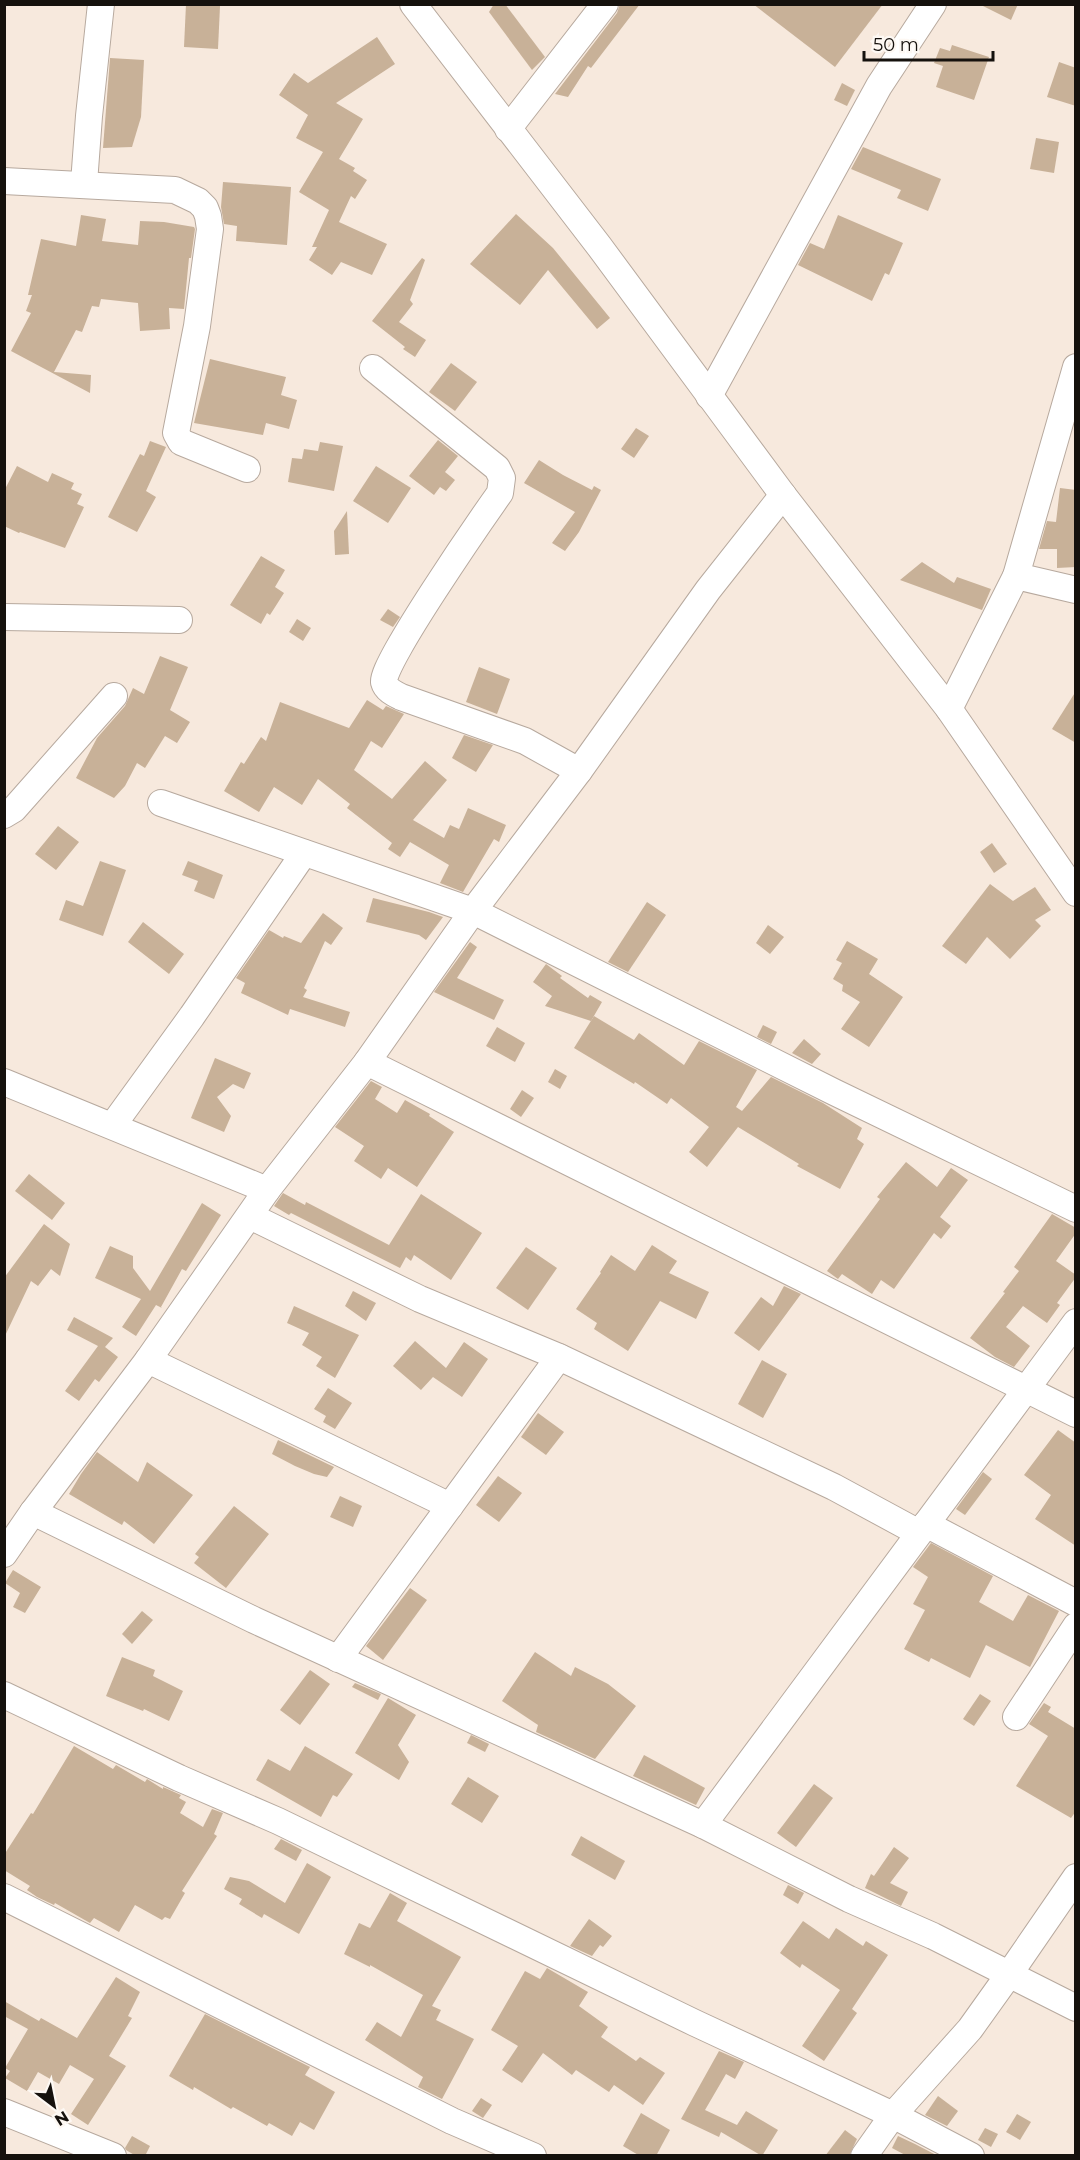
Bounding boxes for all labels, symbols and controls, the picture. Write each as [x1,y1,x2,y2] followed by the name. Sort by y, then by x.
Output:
[864,24,993,62] scale bar
[873,34,919,56] text: 50 m
[24,2076,84,2136] north arrow
[51,2107,72,2130] text: N

